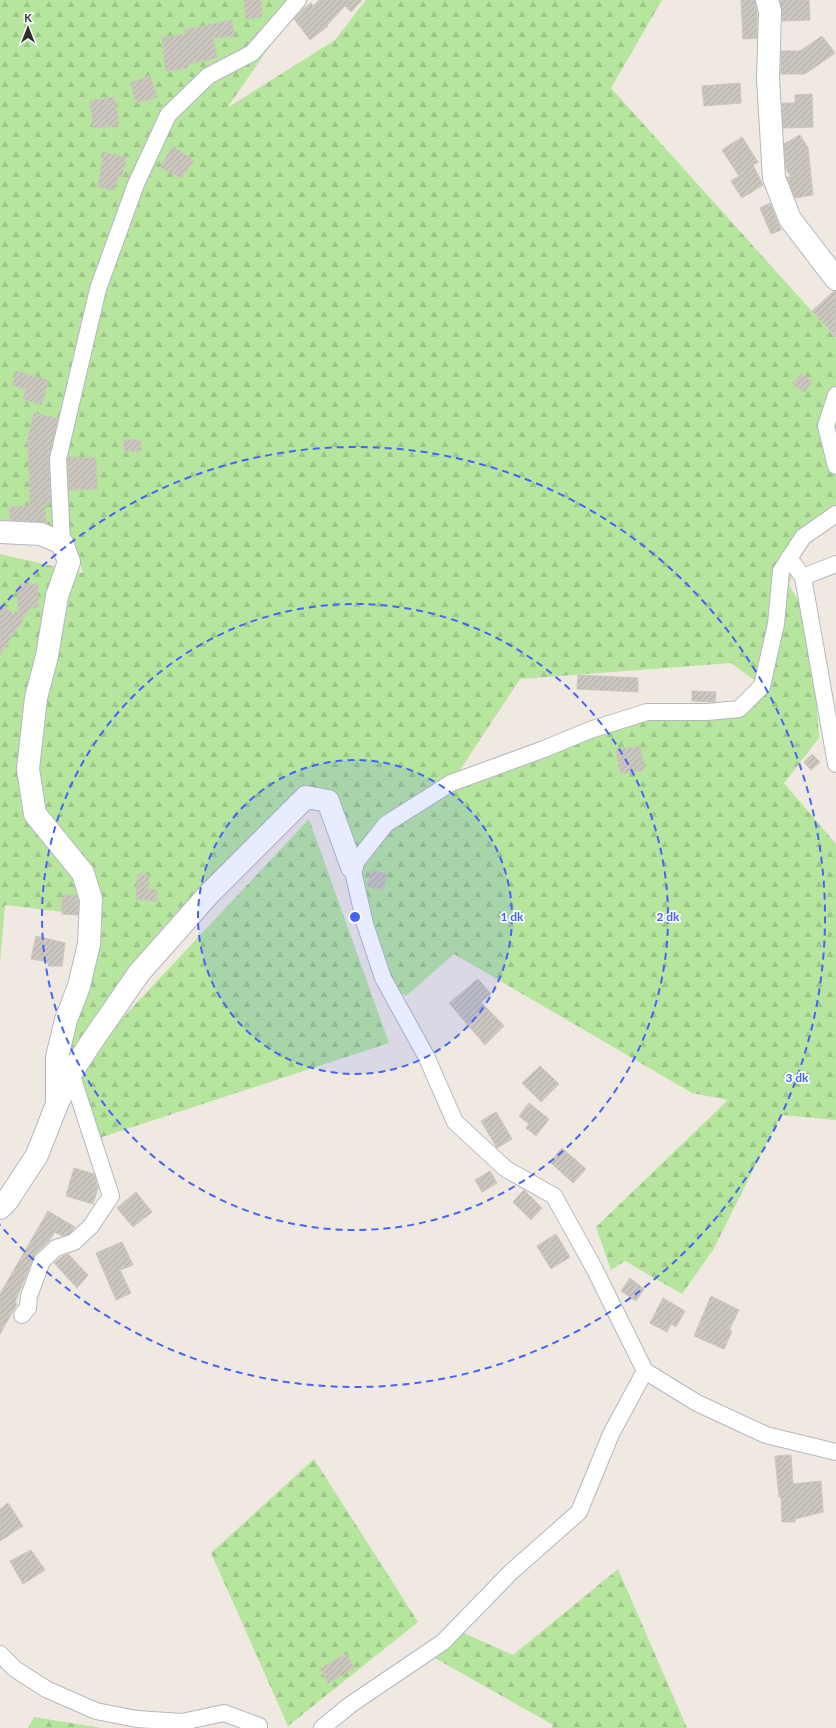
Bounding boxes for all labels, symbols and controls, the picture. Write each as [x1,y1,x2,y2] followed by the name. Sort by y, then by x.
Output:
[8,8,48,48] north arrow
[24,11,32,24] text: K
[500,909,524,924] text: 1 dk
[656,909,680,924] text: 2 dk
[348,910,362,924] centre of rings
[785,1070,809,1085] text: 3 dk

